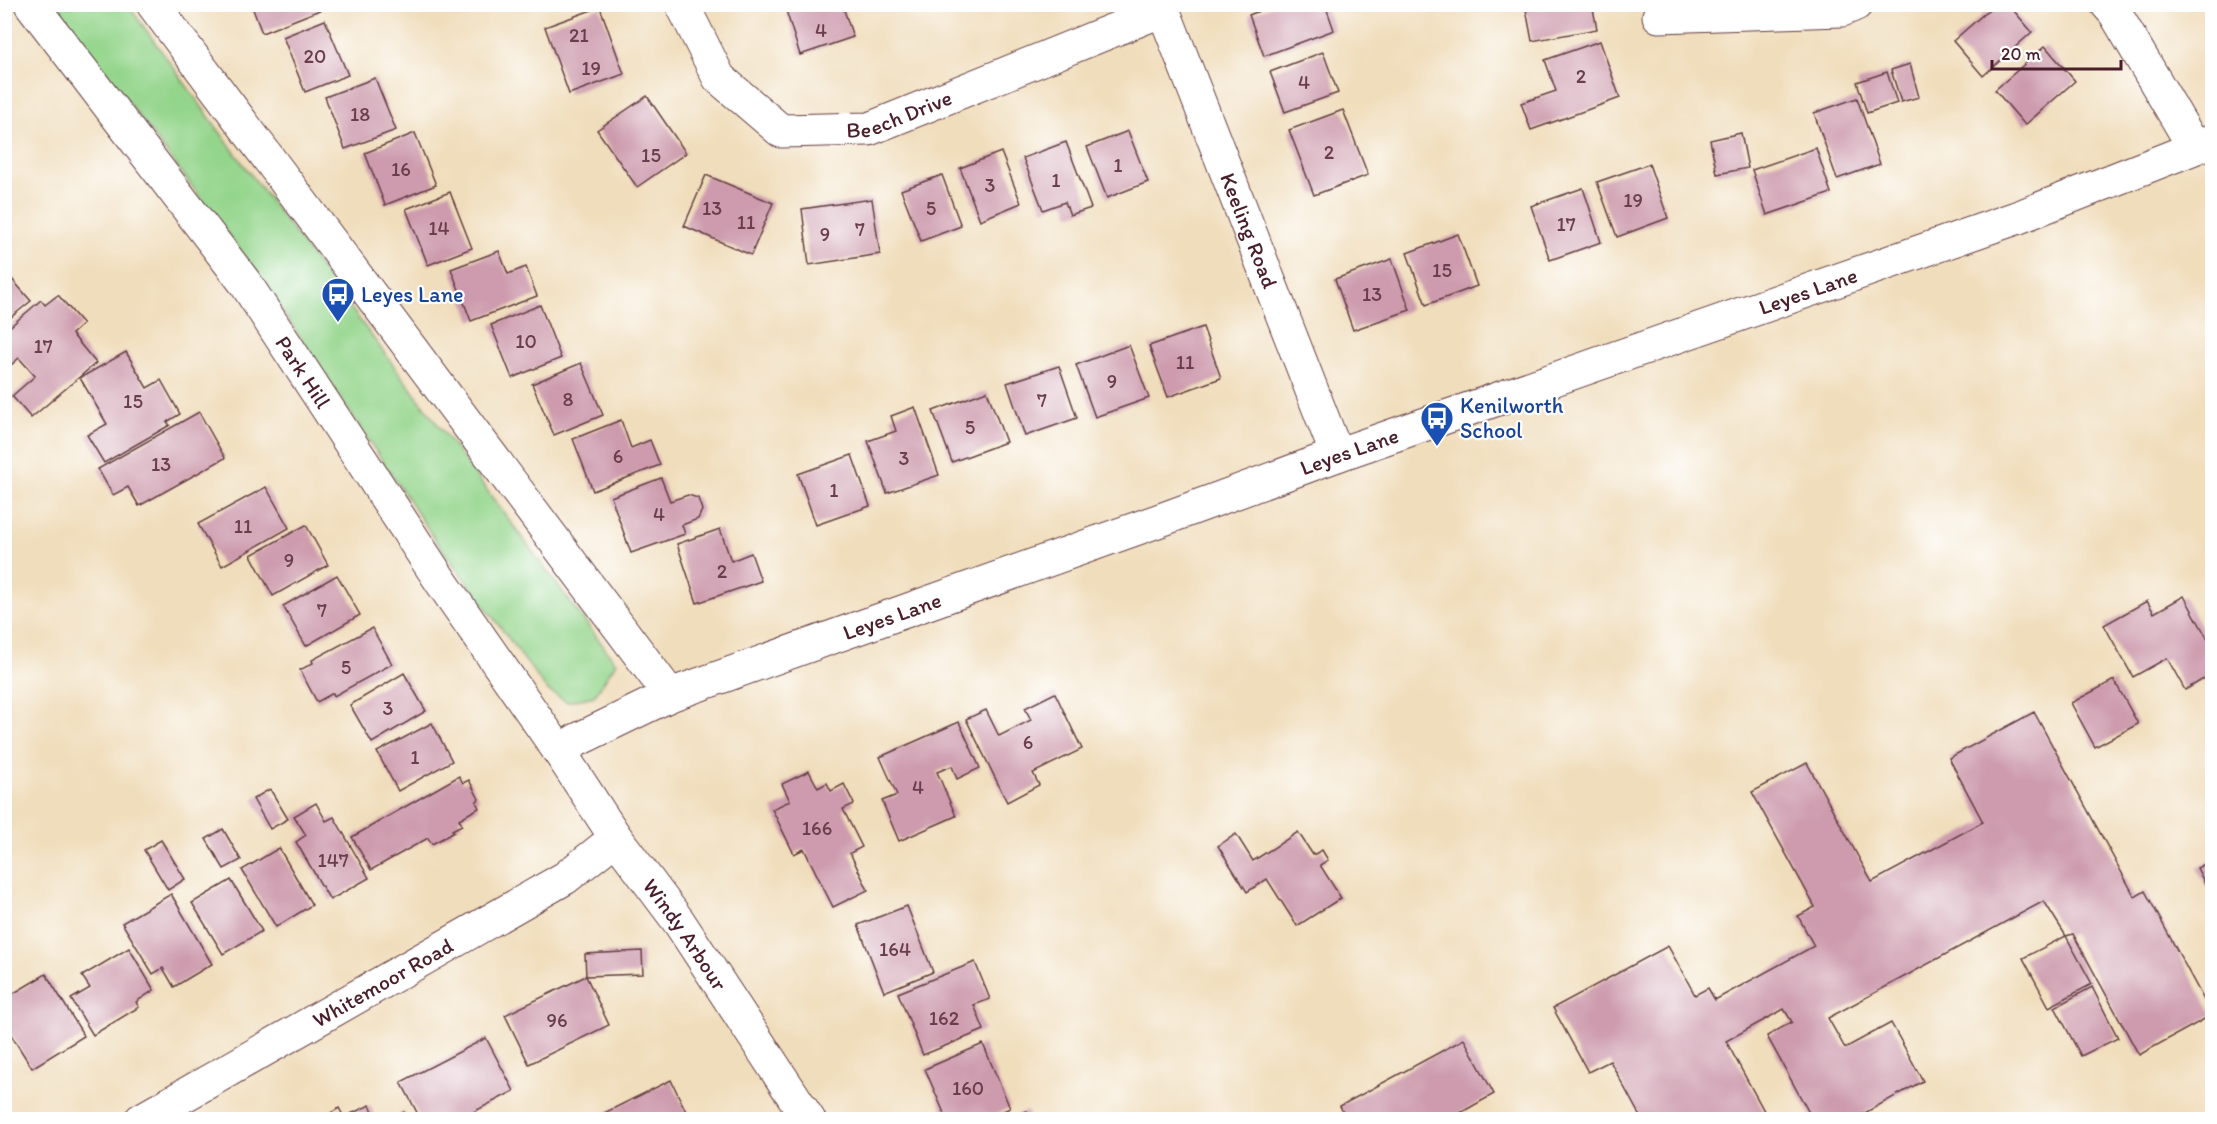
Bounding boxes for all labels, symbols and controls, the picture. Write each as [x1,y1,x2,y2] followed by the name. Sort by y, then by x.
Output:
[815,18,827,42] house number: 4
[569,23,589,47] house number: 21
[1992,33,2121,71] scale bar
[2001,43,2041,65] text: 20 m
[304,44,326,68] house number: 20
[581,56,601,80] house number: 19
[1576,64,1587,88] house number: 2
[1298,70,1310,94] house number: 4
[846,83,956,143] street label: Beech Drive
[350,102,370,126] house number: 18
[1324,140,1335,164] house number: 2
[641,143,661,167] house number: 15
[1113,153,1123,177] house number: 1
[391,157,411,181] house number: 16
[1051,168,1061,192] house number: 1
[1215,169,1284,292] street label: Keeling Road
[985,173,996,197] house number: 3
[1623,188,1643,212] house number: 19
[702,196,722,220] house number: 13
[926,196,936,220] house number: 5
[737,210,755,234] house number: 11
[1556,212,1576,236] house number: 17
[428,216,450,240] house number: 14
[855,217,865,241] house number: 7
[820,222,830,246] house number: 9
[1432,258,1452,282] house number: 15
[1755,261,1861,320] street label: Leyes Lane
[320,276,356,323] bus stop icon: Leyes Lane
[361,281,464,308] place label: Leyes Lane
[1362,282,1382,306] house number: 13
[515,329,537,353] house number: 10
[270,330,337,413] street label: Park Hill
[33,334,53,358] house number: 17
[1176,350,1194,374] house number: 11
[1107,369,1117,393] house number: 9
[563,387,574,411] house number: 8
[1037,388,1047,412] house number: 7
[123,389,143,413] house number: 15
[1460,392,1564,444] place label: Kenilworth School
[1419,400,1455,447] bus stop icon: Kenilworth School
[965,415,975,439] house number: 5
[1296,421,1402,481] street label: Leyes Lane
[613,444,623,468] house number: 6
[899,446,910,470] house number: 3
[151,452,171,476] house number: 13
[829,478,839,502] house number: 1
[653,502,665,526] house number: 4
[234,514,252,538] house number: 11
[284,548,294,572] house number: 9
[717,559,728,583] house number: 2
[839,586,945,646] street label: Leyes Lane
[317,598,327,622] house number: 7
[341,655,351,679] house number: 5
[383,696,394,720] house number: 3
[1023,730,1033,754] house number: 6
[410,745,420,769] house number: 1
[912,775,924,799] house number: 4
[802,816,832,840] house number: 166
[317,848,349,872] house number: 147
[637,873,734,996] street label: Windy Arbour
[307,931,458,1033] street label: Whitemoor Road
[879,937,911,961] house number: 164
[929,1006,960,1030] house number: 162
[546,1008,568,1032] house number: 96
[952,1076,984,1100] house number: 160

